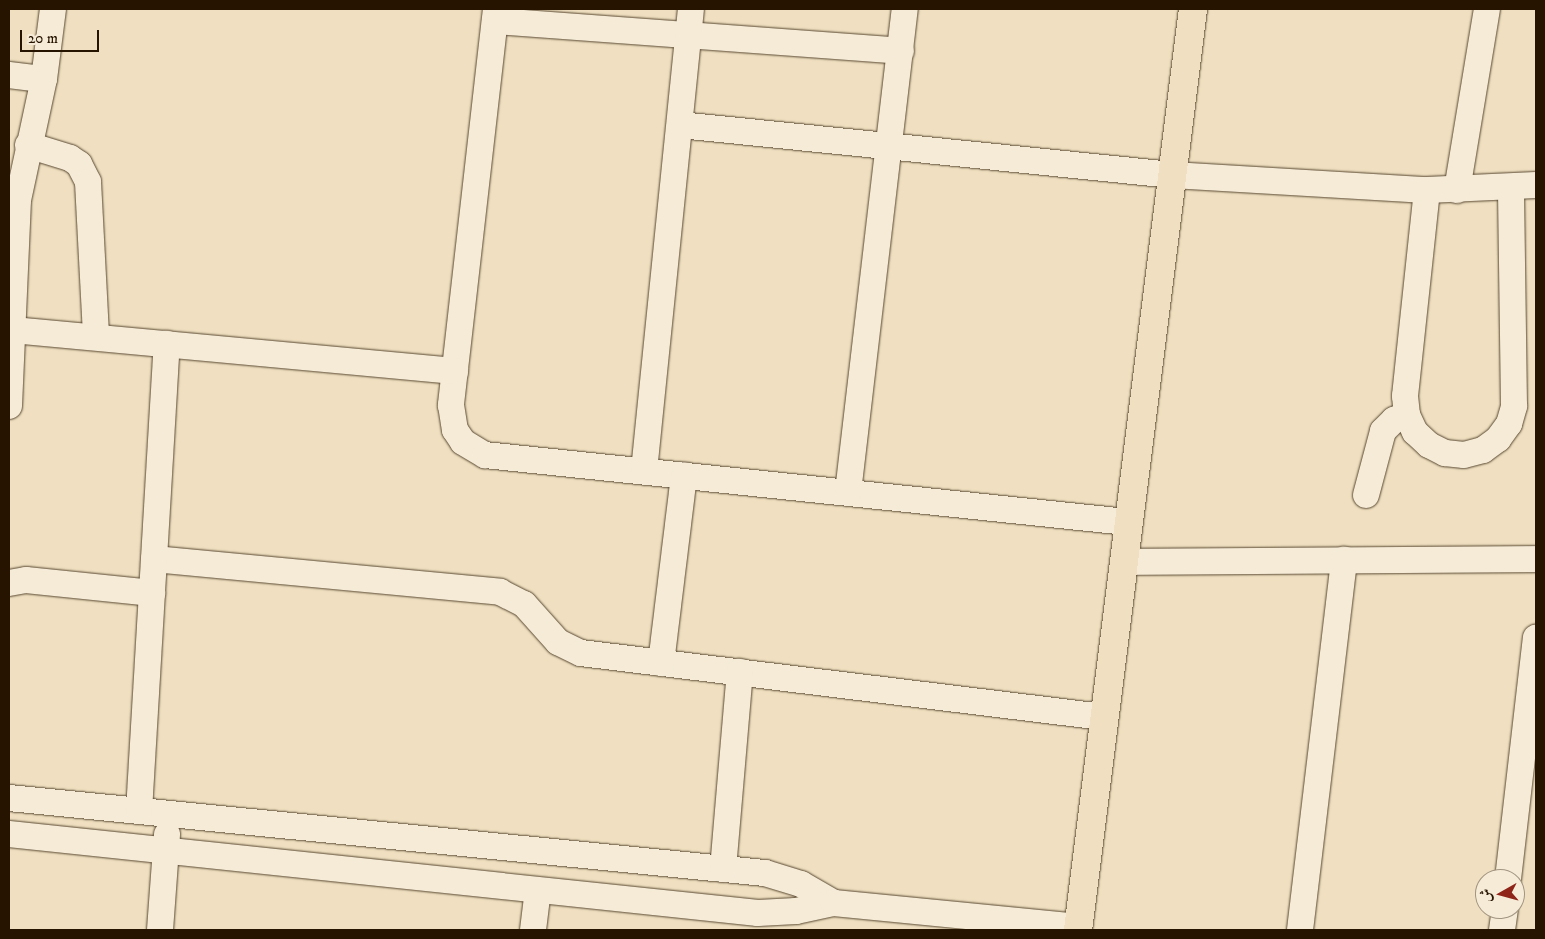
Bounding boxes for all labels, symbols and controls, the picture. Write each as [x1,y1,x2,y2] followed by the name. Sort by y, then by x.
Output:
[22,20,101,52] scale bar
[28,29,58,48] text: 20 m
[1475,869,1525,919] north arrow
[1476,888,1496,904] text: ش

